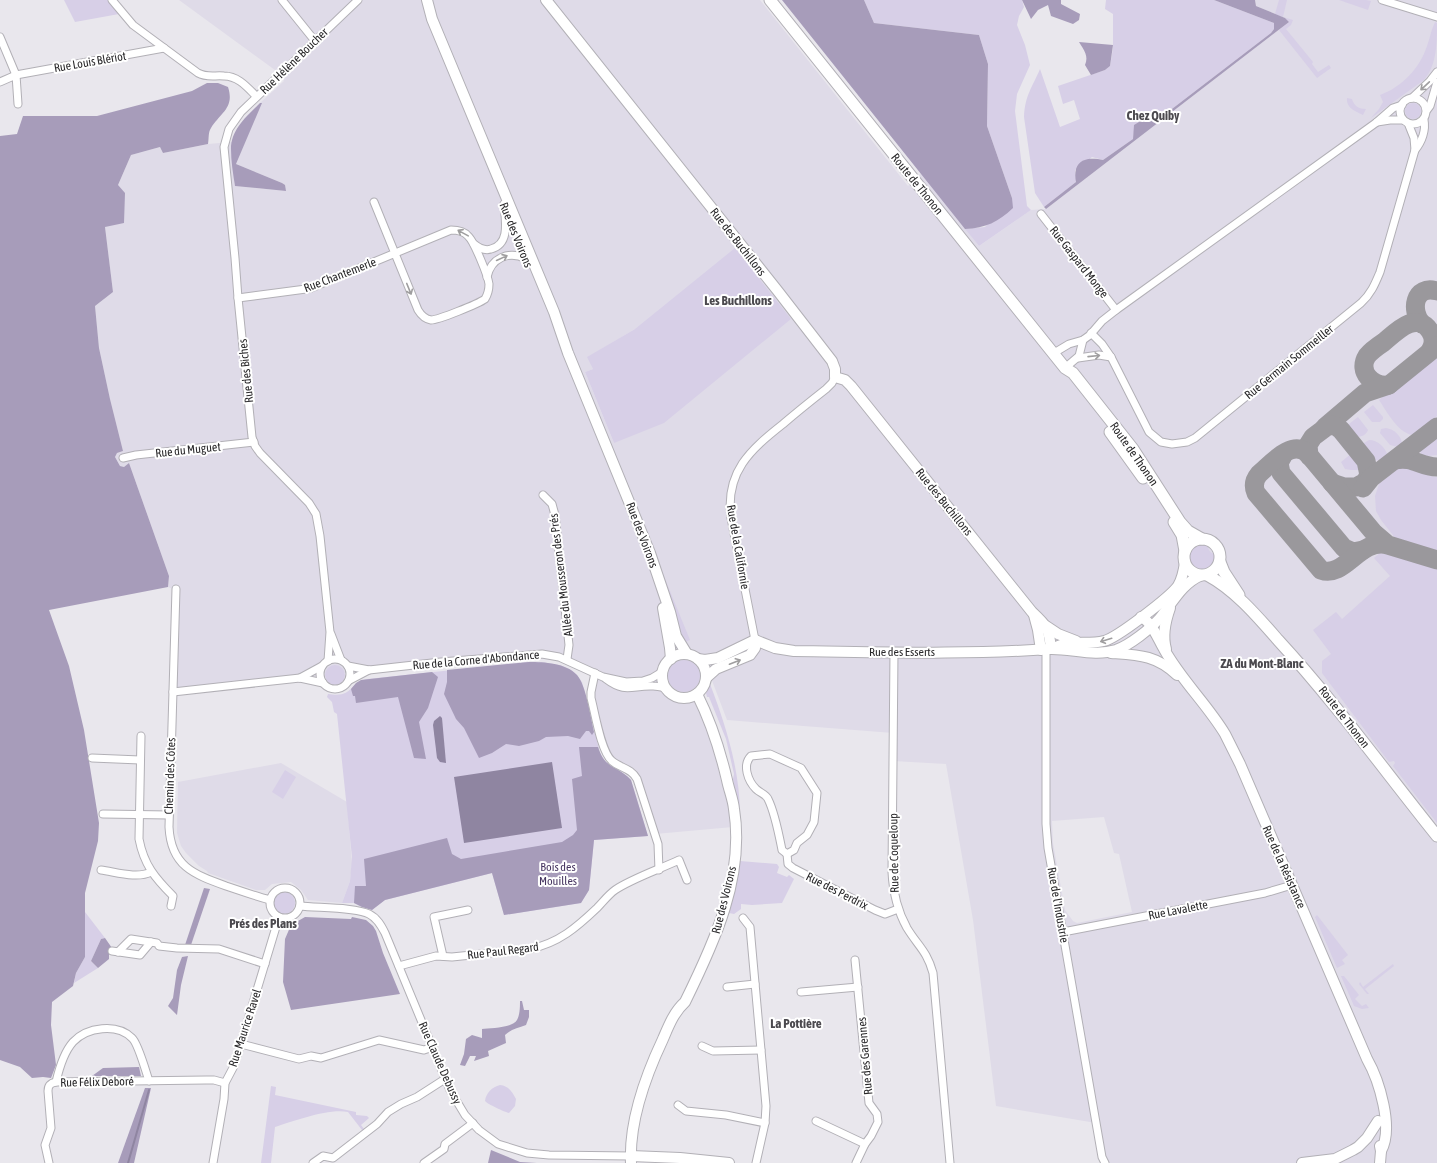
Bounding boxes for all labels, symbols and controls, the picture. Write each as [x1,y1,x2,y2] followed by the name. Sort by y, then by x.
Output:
[257,25,331,97] street label: Rue Hélène Boucher
[53,49,128,75] street label: Rue Louis Blériot
[1420,81,1430,90] one-way arrow
[1127,108,1180,123] district label: Chez Quiby
[888,151,946,217] street label: Route de Thonon
[497,200,535,270] street label: Rue des Voirons
[707,205,769,279] street label: Rue des Buchillons
[1047,223,1111,301] street label: Rue Gaspard Monge
[457,229,469,237] one-way arrow
[495,254,507,261] one-way arrow
[302,255,378,295] street label: Rue Chantemerle
[406,283,414,295] one-way arrow
[704,293,772,308] district label: Les Buchillons
[1242,322,1337,402] street label: Rue Germain Sommeiller
[236,338,256,404] street label: Rue des Biches
[1087,352,1100,359] one-way arrow
[1107,420,1161,488] street label: Route de Thonon
[155,440,222,460] street label: Rue du Muguet
[913,466,975,538] street label: Rue des Buchillons
[623,500,661,570] street label: Rue des Voirons
[724,504,752,590] street label: Rue de la Californie
[547,513,575,637] street label: Allée du Mousseron des Prés
[1100,637,1113,644] one-way arrow
[869,645,935,659] street label: Rue des Esserts
[412,647,540,673] street label: Rue de la Corne d'Abondance
[1220,656,1304,671] district label: ZA du Mont-Blanc
[728,657,740,665] one-way arrow
[1316,683,1372,751] street label: Route de Thonon
[162,737,178,815] street label: Chemin des Côtes
[886,813,902,893] street label: Rue de Coqueloup
[1259,823,1309,911] street label: Rue de la Résistance
[539,860,577,888] park label: Bois des Mouilles
[709,865,739,935] street label: Rue des Voirons
[1044,866,1072,944] street label: Rue de l'Industrie
[804,869,870,913] street label: Rue des Perdrix
[1147,897,1209,923] street label: Rue Lavalette
[229,916,297,931] district label: Prés des Plans
[466,940,540,962] street label: Rue Paul Regard
[226,986,264,1069] street label: Rue Maurice Ravel
[770,1016,822,1031] district label: La Pottière
[855,1016,875,1096] street label: Rue des Garennes
[416,1020,464,1106] street label: Rue Claude Debussy
[60,1074,134,1090] street label: Rue Félix Deboré

